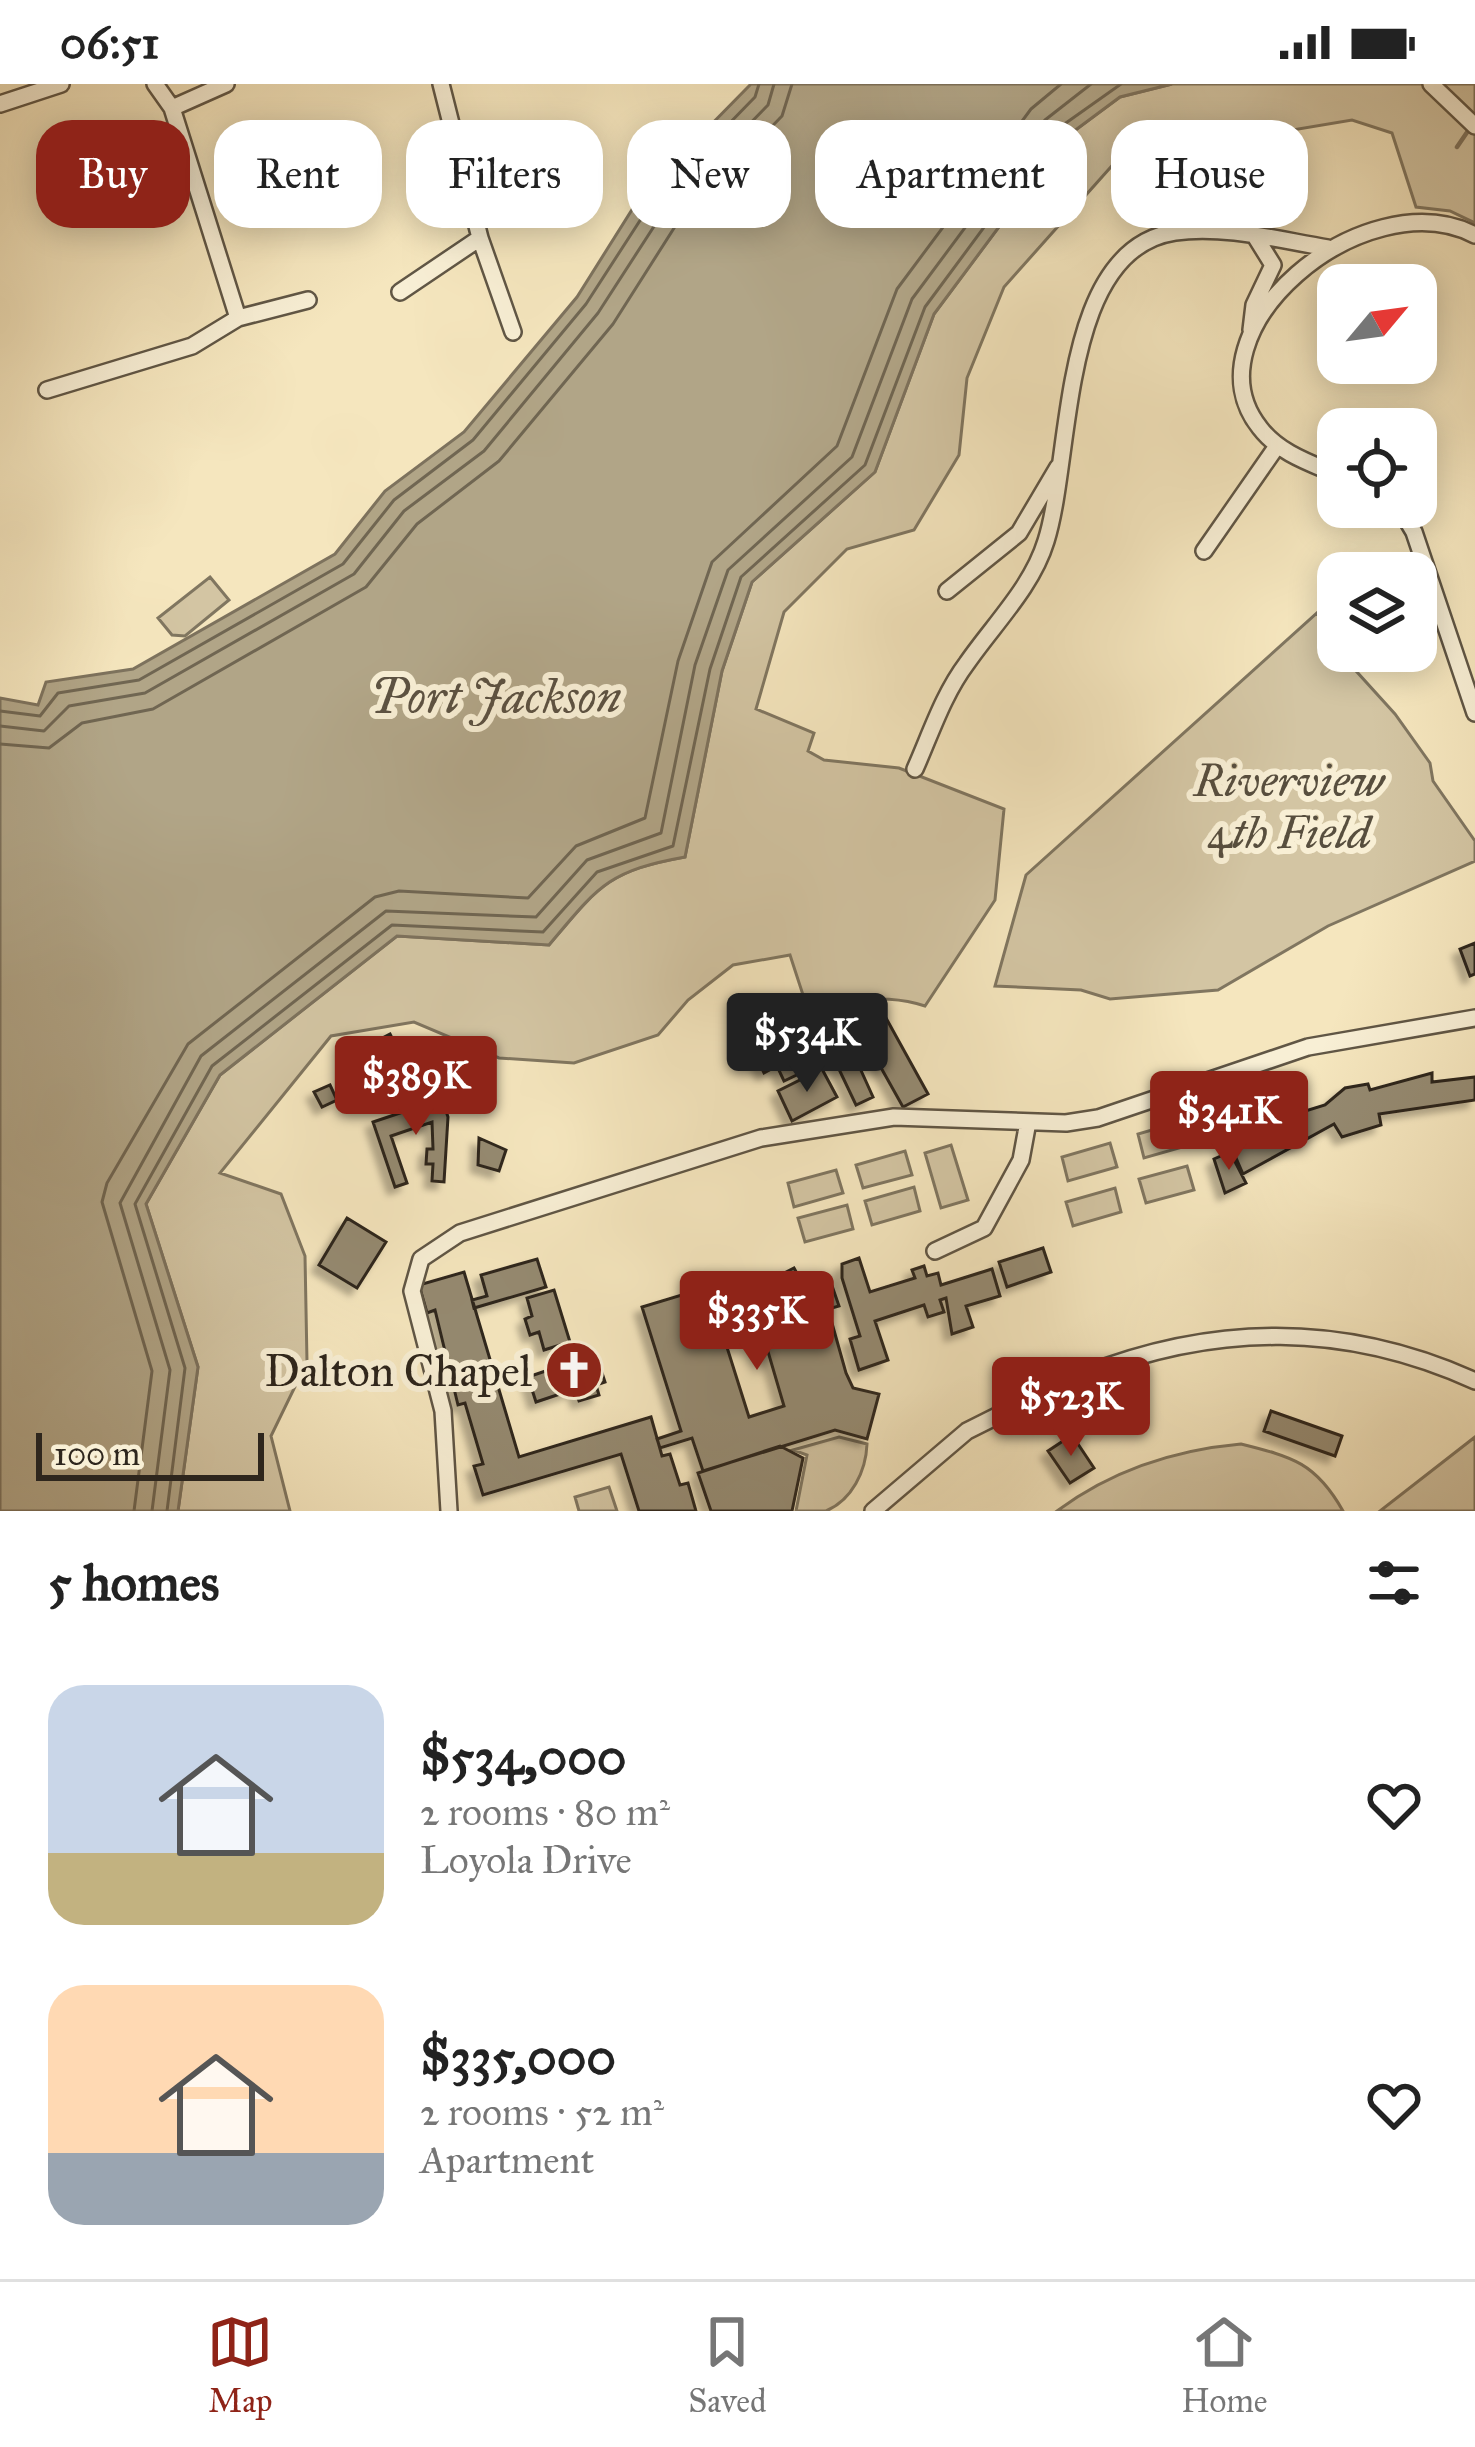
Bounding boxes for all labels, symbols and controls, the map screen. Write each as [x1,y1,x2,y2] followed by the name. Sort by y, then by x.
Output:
[60,15,159,70] text: 06:51
[36,120,190,228] chip: Buy
[214,120,382,228] chip: Rent
[406,120,603,228] chip: Filters
[627,120,791,228] chip: New
[815,120,1087,228] chip: Apartment
[1111,120,1308,228] chip: House
[1317,264,1437,384] north arrow
[1317,264,1437,672] map controls
[1317,408,1437,528] button: locate
[1317,552,1437,672] button: layers
[371,667,621,727] water label: Port Jackson
[1192,753,1386,860] park label: Riverview 4th Field
[723,993,891,1095] pin: $534K
[754,1008,860,1056] text: $534K
[332,1036,500,1138] pin: $389K
[362,1051,470,1099] text: $389K
[1145,1071,1313,1173] pin: $341K
[1177,1086,1281,1134] text: $341K
[673,1271,841,1373] pin: $335K
[707,1286,807,1334] text: $335K
[543,1339,605,1401] church icon: Dalton Chapel
[264,1343,533,1398] place label: Dalton Chapel
[987,1357,1155,1459] pin: $523K
[1019,1372,1123,1420] text: $523K
[36,1427,264,1480] scale bar
[54,1434,140,1474] text: 100 m
[1361,1550,1427,1616] icon: filters
[48,1552,219,1614] text: 5 homes
[420,1726,627,1788] text: $534,000
[144,1733,288,1877] icon: home
[1361,1772,1427,1838] icon: heart
[420,1788,670,1836] text: 2 rooms · 80 m²
[420,1836,632,1884] text: Loyola Drive
[420,2026,616,2088] text: $335,000
[144,2033,288,2177] icon: home
[1361,2072,1427,2138] icon: heart
[420,2088,664,2136] text: 2 rooms · 52 m²
[420,2136,594,2184] text: Apartment
[207,2309,273,2421] tab: Map
[688,2309,767,2421] tab: Saved
[1181,2309,1268,2421] tab: Home

